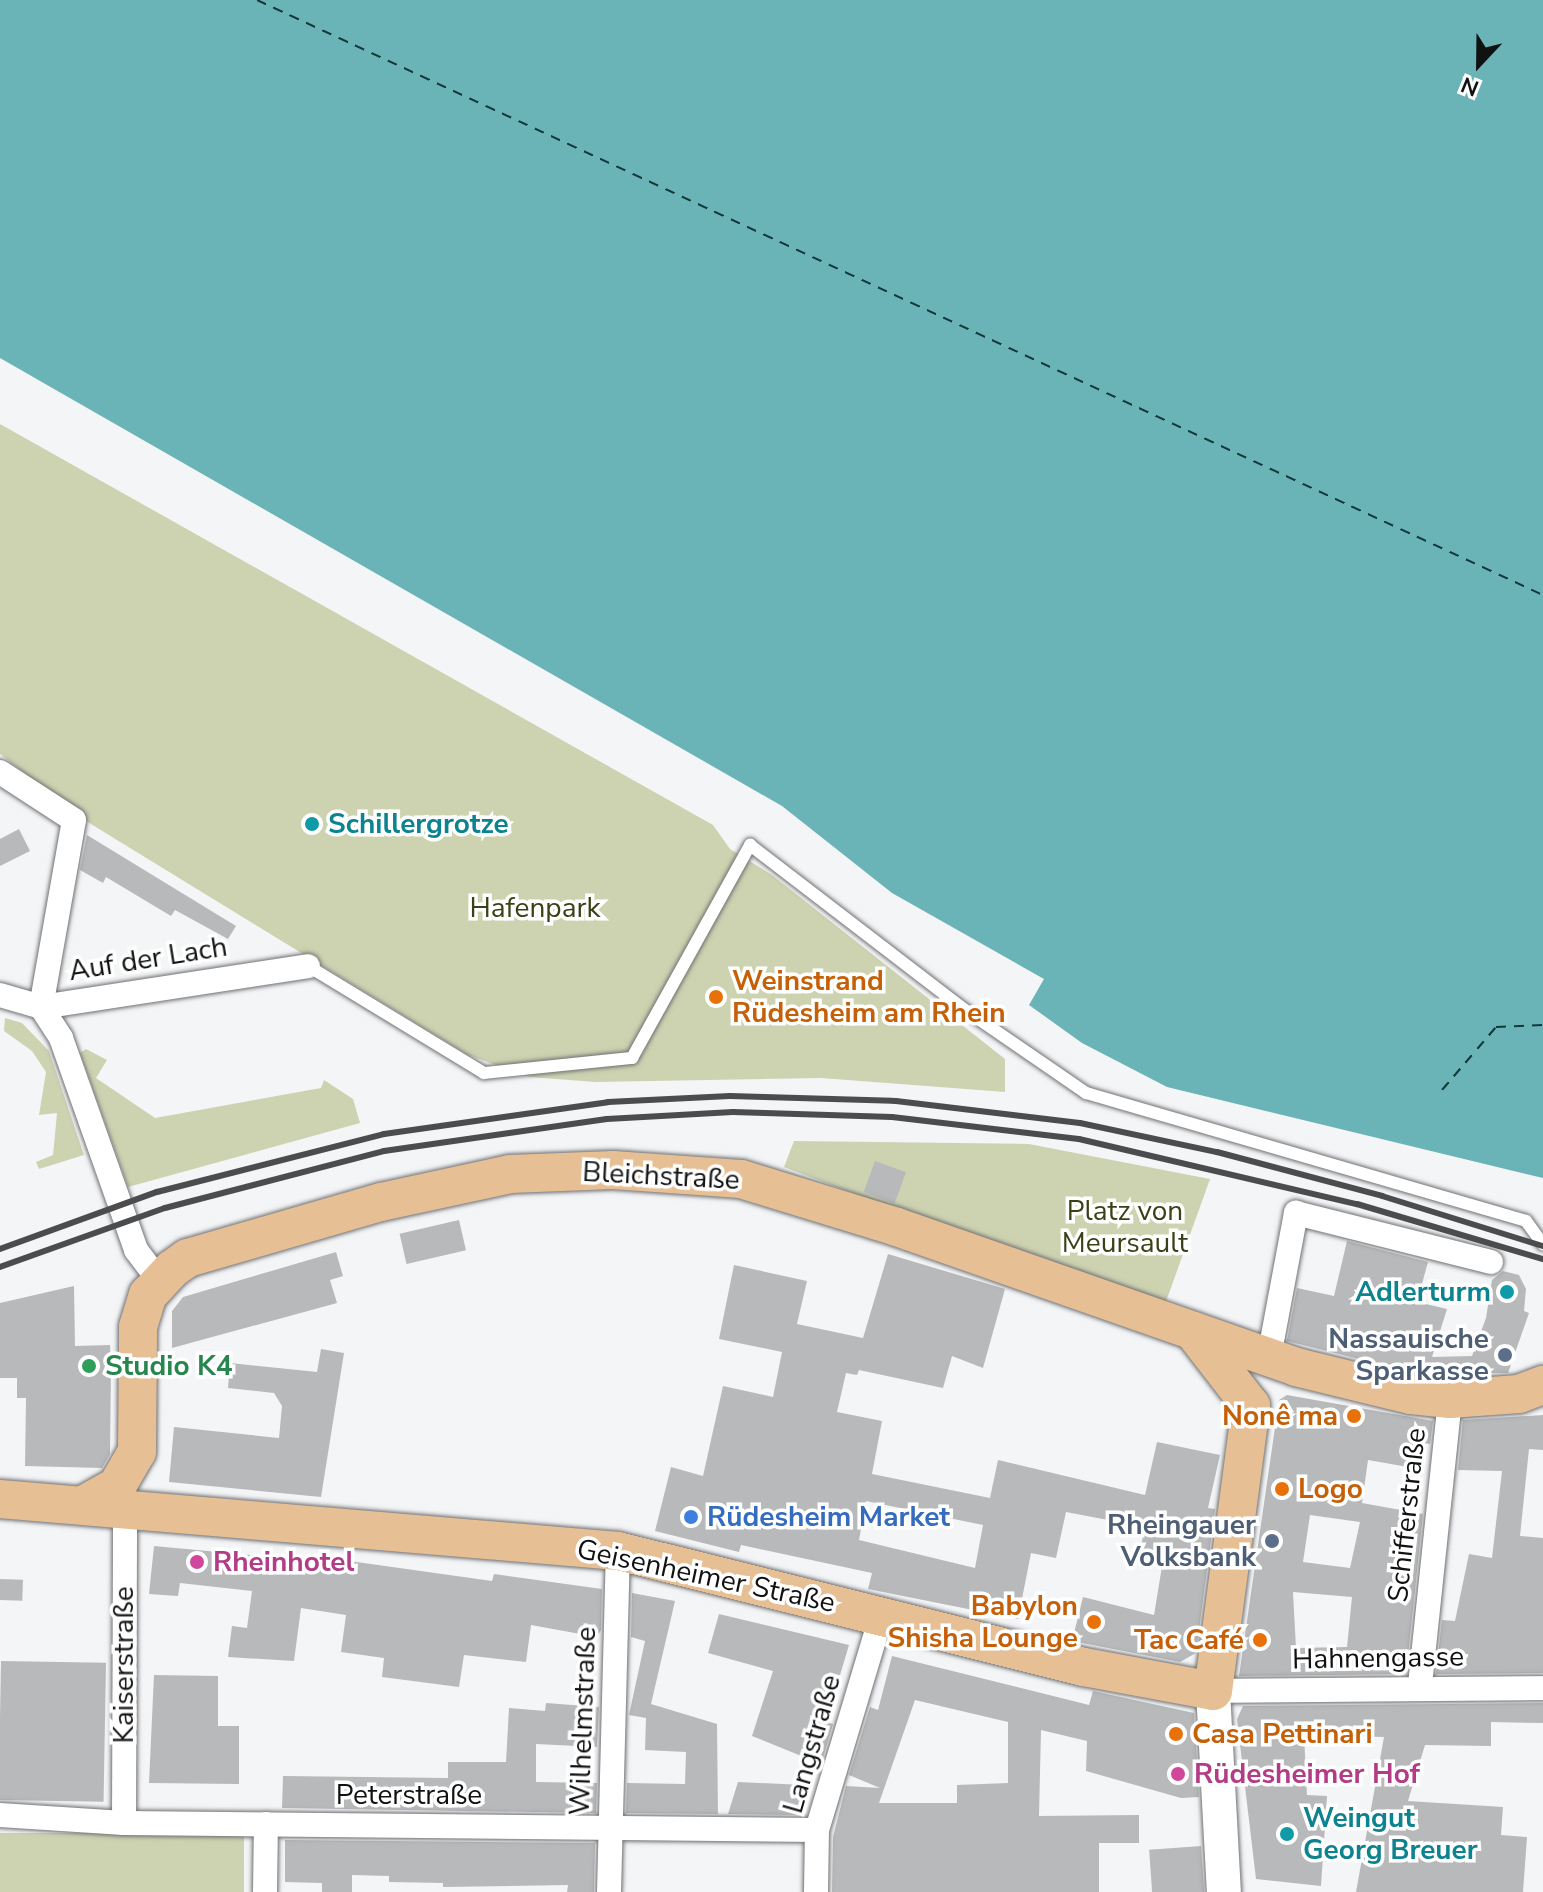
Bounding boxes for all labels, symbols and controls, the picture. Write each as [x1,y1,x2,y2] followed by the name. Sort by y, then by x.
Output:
[1439,24,1519,104] north arrow
[1457,69,1483,103] text: N
[328,807,509,841] place label: Schillergrotze
[303,815,321,833] marker: Schillergrotze
[469,891,601,925] park label: Hafenpark
[66,930,230,988] street label: Auf der Lach
[732,964,1006,1030] place label: Weinstrand Rüdesheim am Rhein
[707,988,725,1006] marker: Weinstrand Rüdesheim am Rhein
[582,1155,740,1197] street label: Bleichstraße
[1062,1194,1188,1260] park label: Platz von Meursault
[1355,1275,1491,1309] place label: Adlerturm
[1498,1283,1516,1301] marker: Adlerturm
[1328,1322,1489,1388] place label: Nassauische Sparkasse
[1496,1346,1514,1364] marker: Nassauische Sparkasse
[105,1349,233,1383] place label: Studio K4
[80,1357,98,1375] marker: Studio K4
[1222,1399,1338,1433] place label: Nonê ma
[1345,1407,1363,1425] marker: Nonê ma
[1381,1426,1433,1604] street label: Schifferstraße
[1298,1472,1363,1506] place label: Logo
[1273,1480,1291,1498] marker: Logo
[707,1500,950,1534] place label: Rüdesheim Market
[682,1508,700,1526] marker: Rüdesheim Market
[1107,1508,1256,1574] place label: Rheingauer Volksbank
[574,1532,838,1620] street label: Geisenheimer Straße
[1263,1532,1281,1550] marker: Rheingauer Volksbank
[213,1545,354,1579] place label: Rheinhotel
[188,1553,206,1571] marker: Rheinhotel
[107,1586,141,1744] street label: Kaiserstraße
[887,1589,1078,1655] place label: Babylon Shisha Lounge
[1085,1613,1103,1631] marker: Babylon Shisha Lounge
[1134,1623,1244,1657] place label: Tac Café
[563,1626,603,1816] street label: Wilhelmstraße
[1251,1631,1269,1649] marker: Tac Café
[1292,1640,1464,1676] street label: Hahnengasse
[776,1671,848,1817] street label: Langstraße
[1192,1717,1373,1751] place label: Casa Pettinari
[1167,1725,1185,1743] marker: Casa Pettinari
[1194,1757,1420,1791] place label: Rüdesheimer Hof
[1169,1765,1187,1783] marker: Rüdesheimer Hof
[336,1778,482,1812] street label: Peterstraße
[1303,1801,1478,1867] place label: Weingut Georg Breuer
[1278,1825,1296,1843] marker: Weingut Georg Breuer

